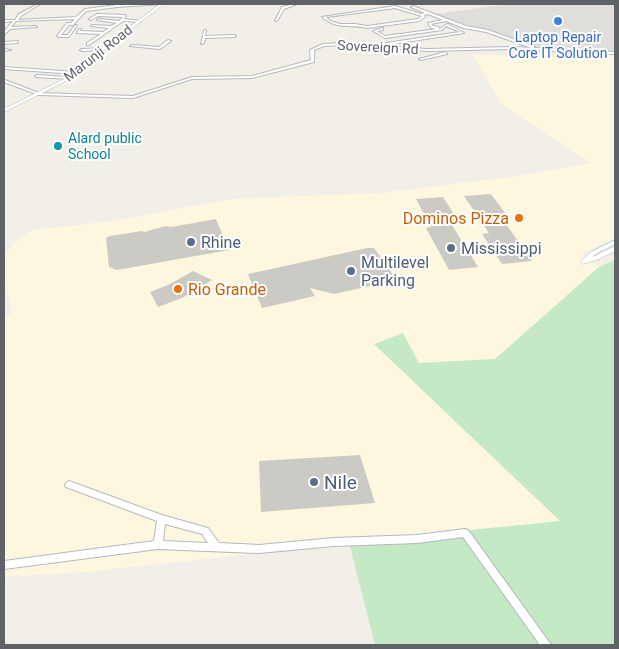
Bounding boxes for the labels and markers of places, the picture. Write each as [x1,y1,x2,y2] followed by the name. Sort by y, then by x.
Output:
[552,15,564,27] marker: Laptop Repair Core IT Solution
[509,29,607,61] place label: Laptop Repair Core IT Solution
[68,130,142,162] place label: Alard public School
[52,140,64,152] marker: Alard public School
[403,209,509,228] place label: Dominos Pizza
[513,212,525,224] marker: Dominos Pizza
[201,233,241,252] place label: Rhine
[185,236,197,248] marker: Rhine
[461,239,542,258] place label: Mississippi
[445,242,457,254] marker: Mississippi
[361,253,429,290] place label: Multilevel Parking
[345,265,357,277] marker: Multilevel Parking
[188,280,266,299] place label: Rio Grande
[172,283,184,295] marker: Rio Grande
[324,471,357,494] place label: Nile
[308,476,320,488] marker: Nile

